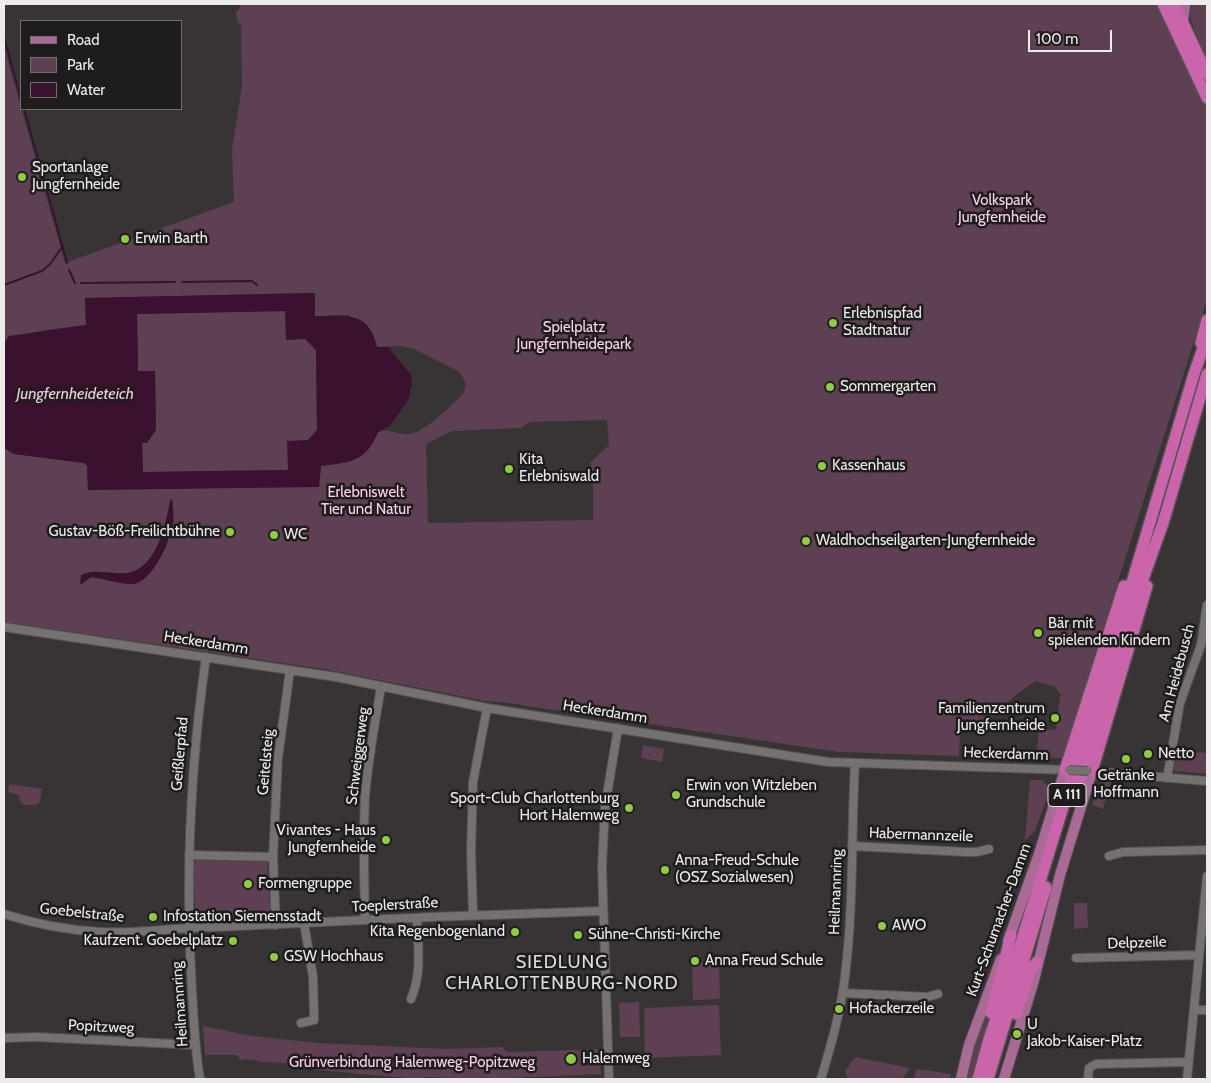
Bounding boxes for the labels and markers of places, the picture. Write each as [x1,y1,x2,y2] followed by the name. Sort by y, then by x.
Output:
[32,159,120,194] place label: Sportanlage Jungfernheide
[16,171,28,183] marker: Sportanlage Jungfernheide
[135,230,208,248] place label: Erwin Barth
[119,233,131,245] marker: Erwin Barth
[843,305,922,340] place label: Erlebnispfad Stadtnatur
[827,317,839,329] marker: Erlebnispfad Stadtnatur
[840,378,936,396] place label: Sommergarten
[824,381,836,393] marker: Sommergarten
[519,451,599,486] place label: Kita Erlebniswald
[832,457,906,475] place label: Kassenhaus
[816,460,828,472] marker: Kassenhaus
[503,463,515,475] marker: Kita Erlebniswald
[49,523,220,541] place label: Gustav-Böß-Freilichtbühne
[224,526,236,538] marker: Gustav-Böß-Freilichtbühne
[284,526,307,544] place label: WC
[268,529,280,541] marker: WC
[816,532,1035,550] place label: Waldhochseilgarten-Jungfernheide
[800,535,812,547] marker: Waldhochseilgarten-Jungfernheide
[1048,615,1170,650] place label: Bär mit spielenden Kindern
[1032,627,1044,639] marker: Bär mit spielenden Kindern
[938,700,1045,735] place label: Familienzentrum Jungfernheide
[1049,712,1061,724] marker: Familienzentrum Jungfernheide
[1158,745,1194,763] place label: Netto
[1142,748,1154,760] marker: Netto
[1120,753,1132,765] marker: Getränke Hoffmann
[1093,767,1159,802] place label: Getränke Hoffmann
[686,777,817,812] place label: Erwin von Witzleben Grundschule
[670,789,682,801] marker: Erwin von Witzleben Grundschule
[450,790,619,825] place label: Sport-Club Charlottenburg Hort Halemweg
[623,802,635,814] marker: Sport-Club Charlottenburg Hort Halemweg
[277,822,376,857] place label: Vivantes - Haus Jungfernheide
[380,834,392,846] marker: Vivantes - Haus Jungfernheide
[675,852,799,887] place label: Anna-Freud-Schule (OSZ Sozialwesen)
[659,864,671,876] marker: Anna-Freud-Schule (OSZ Sozialwesen)
[258,875,352,893] place label: Formengruppe
[242,878,254,890] marker: Formengruppe
[163,908,321,926] place label: Infostation Siemensstadt
[147,911,159,923] marker: Infostation Siemensstadt
[892,917,926,935] place label: AWO
[876,920,888,932] marker: AWO
[370,923,505,941] place label: Kita Regenbogenland
[509,926,521,938] marker: Kita Regenbogenland
[588,926,720,944] place label: Sühne-Christi-Kirche
[572,929,584,941] marker: Sühne-Christi-Kirche
[84,932,223,950] place label: Kaufzent. Goebelplatz
[227,935,239,947] marker: Kaufzent. Goebelplatz
[284,948,383,966] place label: GSW Hochhaus
[268,951,280,963] marker: GSW Hochhaus
[705,952,823,970] place label: Anna Freud Schule
[689,955,701,967] marker: Anna Freud Schule
[849,1000,934,1018] place label: Hofackerzeile
[833,1003,845,1015] marker: Hofackerzeile
[1027,1016,1142,1051] place label: U Jakob-Kaiser-Platz
[1011,1028,1023,1040] marker: U Jakob-Kaiser-Platz
[582,1050,650,1068] place label: Halemweg
[564,1052,578,1066] marker: Halemweg

